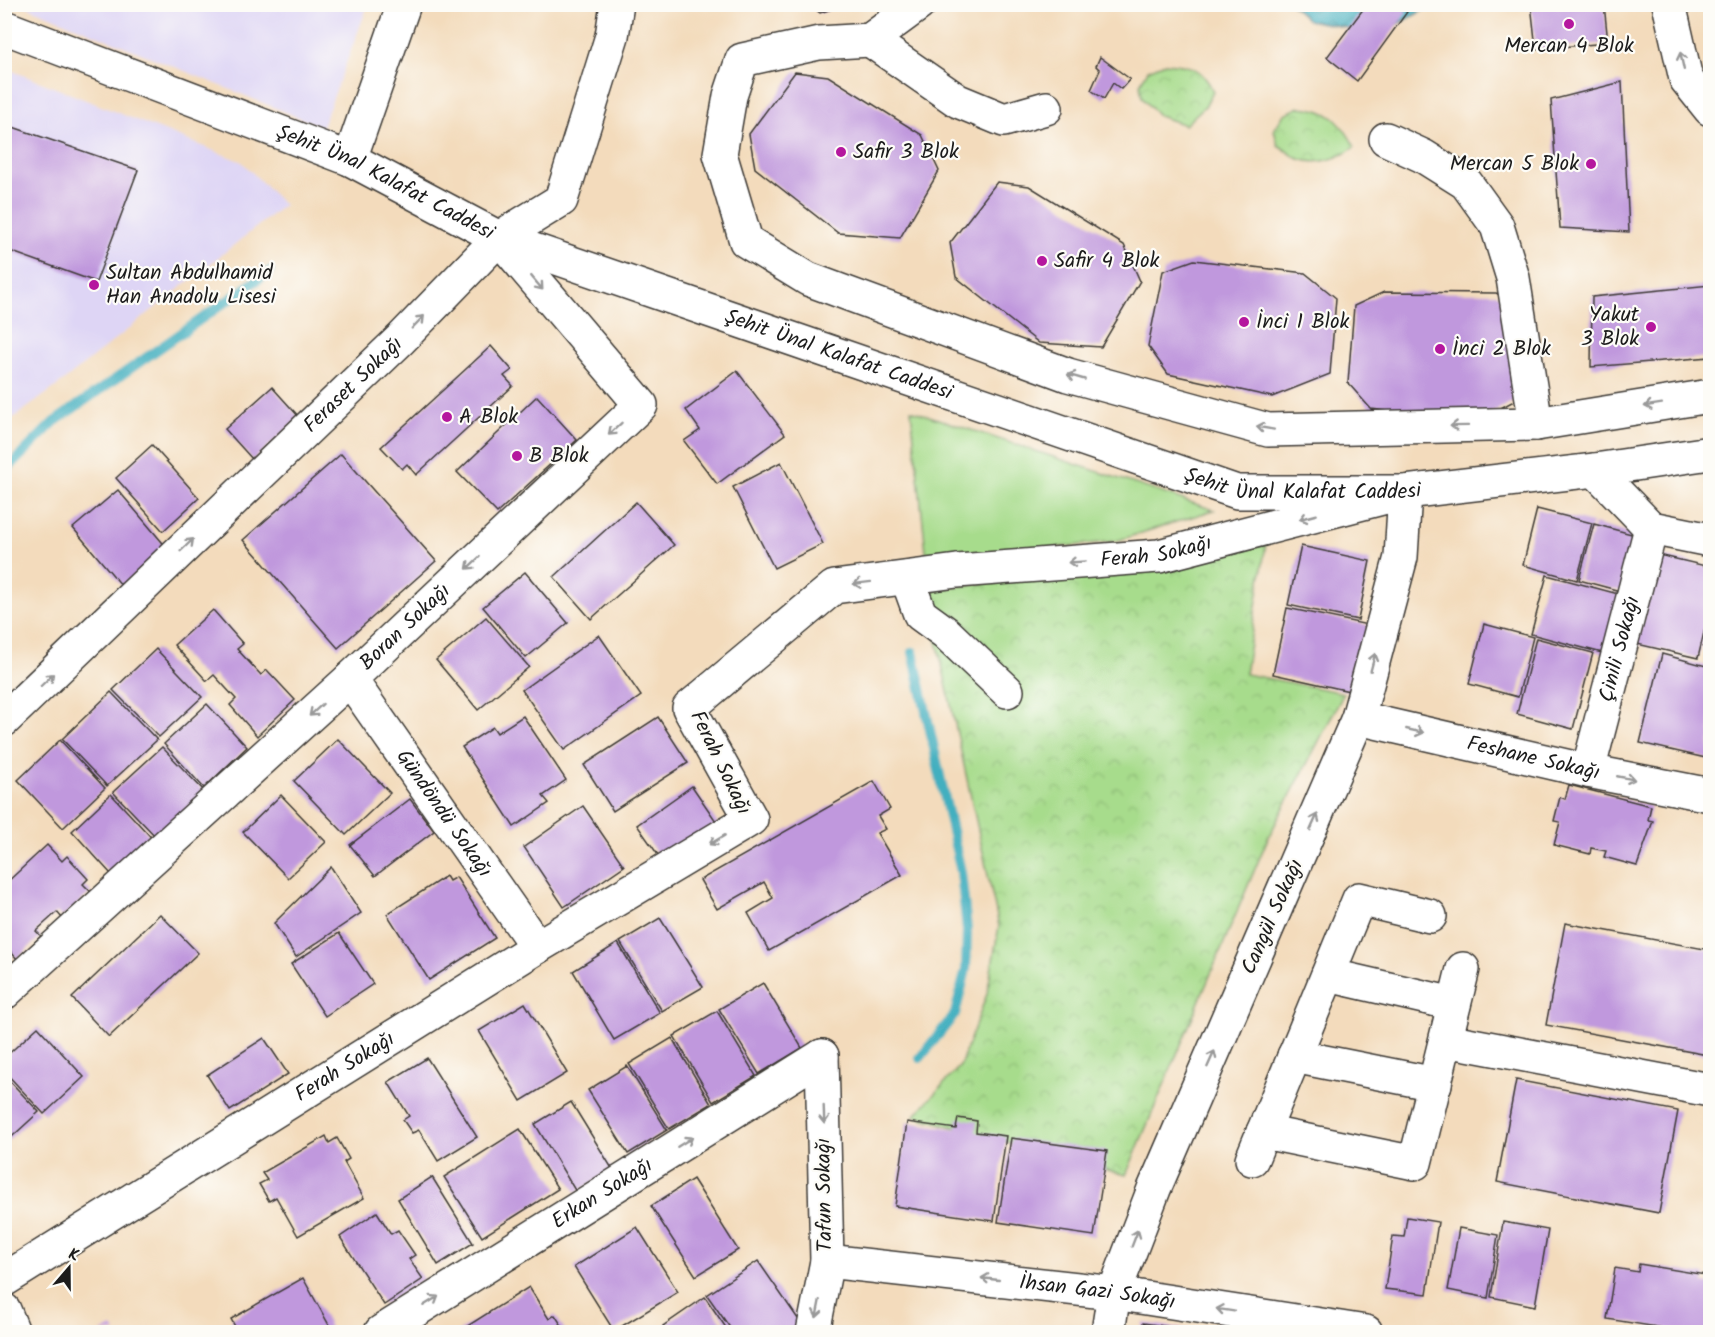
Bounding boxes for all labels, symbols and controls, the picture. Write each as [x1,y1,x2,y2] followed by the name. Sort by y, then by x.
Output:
[1562,17,1576,31] marker: Mercan 4 Blok
[1504,30,1634,63] place label: Mercan 4 Blok
[1675,51,1687,70] one-way arrow
[271,116,501,250] street label: Şehit Ünal Kalafat Caddesi
[853,136,959,169] place label: Safir 3 Blok
[834,145,848,159] marker: Safir 3 Blok
[1450,148,1579,181] place label: Mercan 5 Blok
[1584,157,1598,171] marker: Mercan 5 Blok
[1054,245,1159,278] place label: Safir 4 Blok
[1035,254,1049,268] marker: Safir 4 Blok
[106,257,277,314] place label: Sultan Abdulhamid Han Anadolu Lisesi
[530,275,544,290] one-way arrow
[87,278,101,292] marker: Sultan Abdulhamid Han Anadolu Lisesi
[1581,299,1640,356] place label: Yakut 3 Blok
[720,300,958,410] street label: Şehit Ünal Kalafat Caddesi
[1256,306,1350,339] place label: İnci 1 Blok
[411,314,425,329] one-way arrow
[1237,315,1251,329] marker: İnci 1 Blok
[1644,320,1658,334] marker: Yakut 3 Blok
[296,329,411,441] street label: Feraset Sokağı
[1452,333,1551,366] place label: İnci 2 Blok
[1433,342,1447,356] marker: İnci 2 Blok
[1067,371,1086,382] one-way arrow
[1643,400,1663,411] one-way arrow
[459,401,518,434] place label: A Blok
[440,410,454,424] marker: A Blok
[1450,420,1470,431] one-way arrow
[608,422,623,436] one-way arrow
[1255,422,1275,433] one-way arrow
[529,440,589,473] place label: B Blok
[510,449,524,463] marker: B Blok
[1180,458,1424,509] street label: Şehit Ünal Kalafat Caddesi
[1299,512,1318,524] one-way arrow
[1099,526,1215,577] street label: Ferah Sokağı
[180,537,195,552] one-way arrow
[466,556,481,570] one-way arrow
[1067,557,1087,568] one-way arrow
[352,576,458,679] street label: Boran Sokağı
[852,578,872,589] one-way arrow
[1590,593,1649,706] street label: Çinili Sokağı
[1368,653,1379,672] one-way arrow
[39,673,54,687] one-way arrow
[309,703,324,717] one-way arrow
[680,705,760,821] street label: Ferah Sokağı
[1405,726,1424,738] one-way arrow
[1464,727,1603,789] street label: Feshane Sokağı
[387,743,500,884] street label: Gündöndü Sokağı
[1615,773,1635,784] one-way arrow
[1309,813,1320,832] one-way arrow
[709,834,726,846] one-way arrow
[1233,854,1313,980] street label: Cangül Sokağı
[288,1023,401,1111] street label: Ferah Sokağı
[1206,1050,1217,1068] one-way arrow
[819,1104,830,1124] one-way arrow
[676,1136,693,1148] one-way arrow
[808,1138,842,1252] street label: Tafun Sokağı
[545,1149,659,1238] street label: Erkan Sokağı
[1130,1229,1141,1248] one-way arrow
[39,1238,99,1298] north arrow
[65,1242,83,1269] text: K
[1017,1266,1178,1319] street label: İhsan Gazi Sokağı
[981,1273,1001,1284] one-way arrow
[422,1295,439,1307] one-way arrow
[812,1298,823,1318] one-way arrow
[1216,1305,1236,1316] one-way arrow

